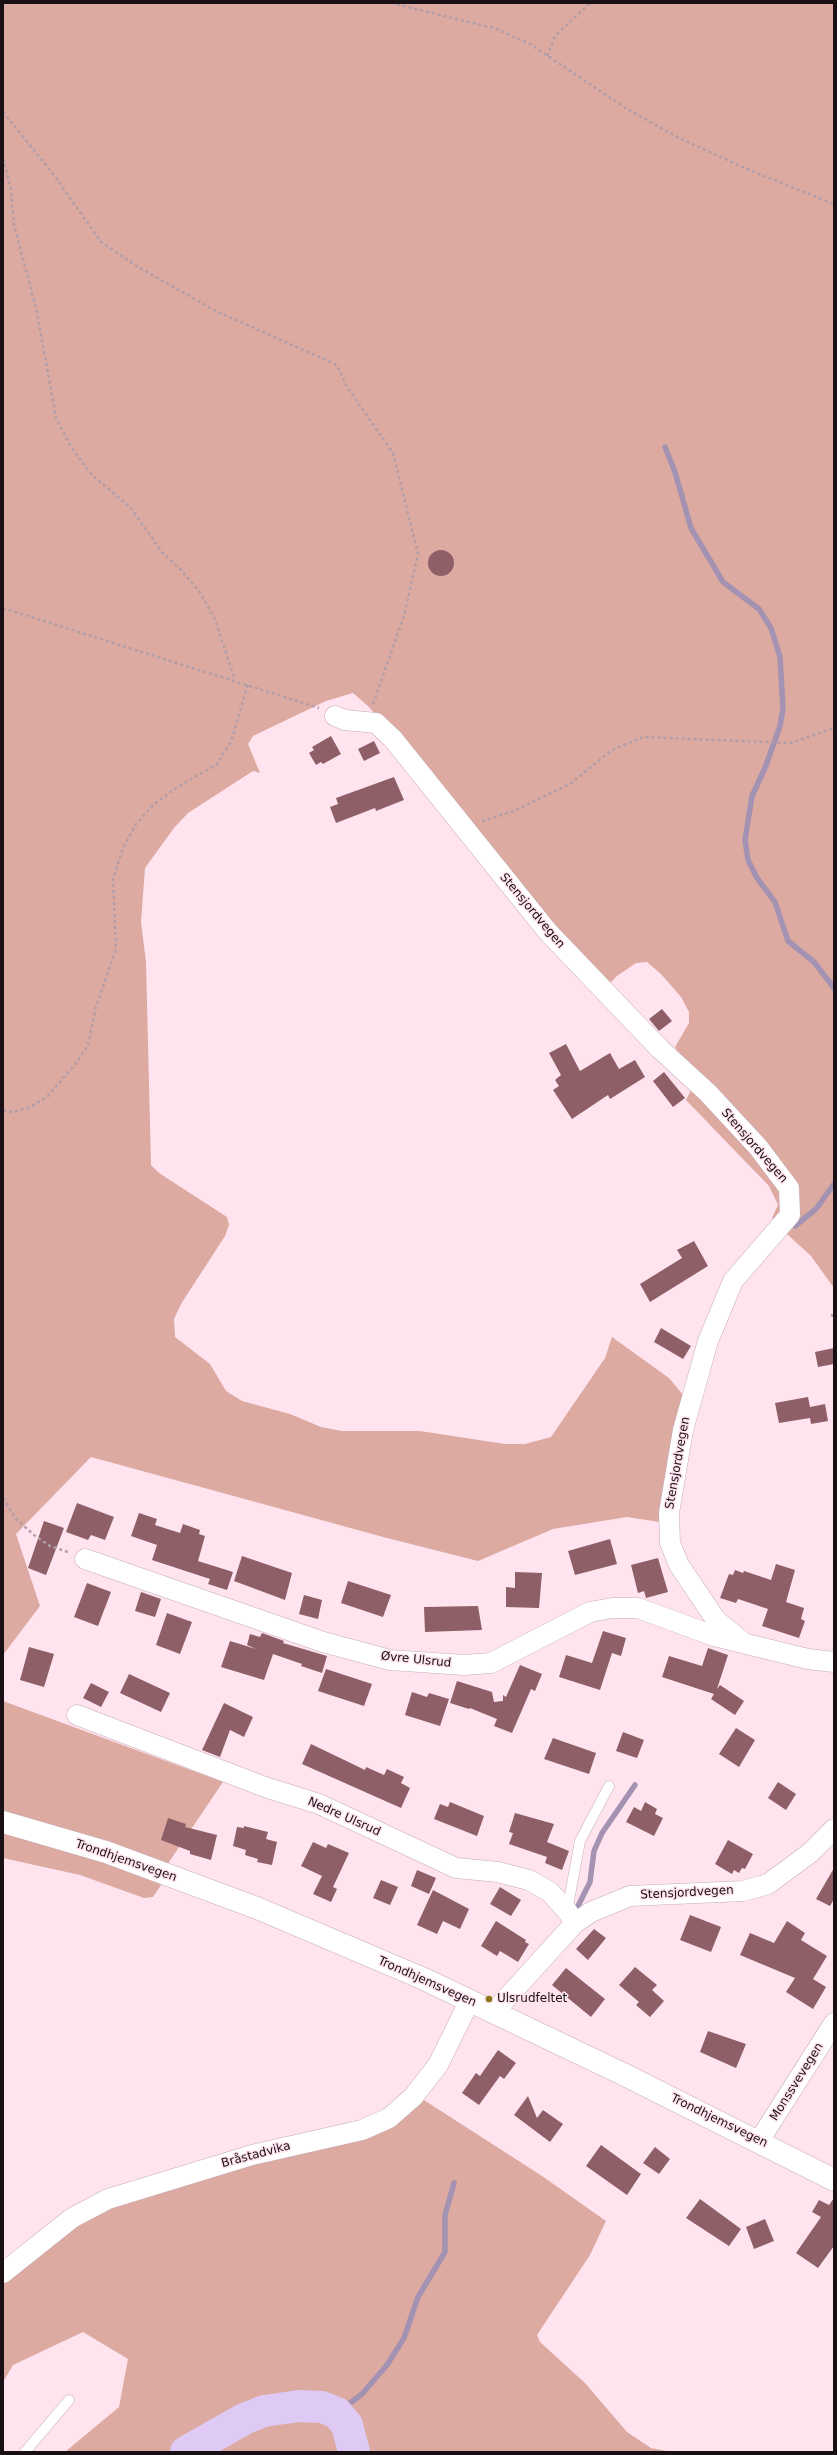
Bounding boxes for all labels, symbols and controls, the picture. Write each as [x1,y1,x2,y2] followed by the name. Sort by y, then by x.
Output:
[496,870,568,952] street label: Stensjordvegen
[718,1106,790,1186] street label: Stensjordvegen
[663,1416,693,1510] street label: Stensjordvegen
[380,1649,452,1671] street label: Øvre Ulsrud
[305,1794,383,1840] street label: Nedre Ulsrud
[73,1837,179,1885] street label: Trondhjemsvegen
[640,1883,734,1903] street label: Stensjordvegen
[376,1954,478,2010] street label: Trondhjemsvegen
[497,1992,567,2006] place label: Ulsrudfeltet
[484,1994,494,2004] marker: Ulsrudfeltet
[767,2040,827,2124] street label: Monssvevegen
[668,2091,770,2151] street label: Trondhjemsvegen
[220,2139,292,2171] street label: Bråstadvika

